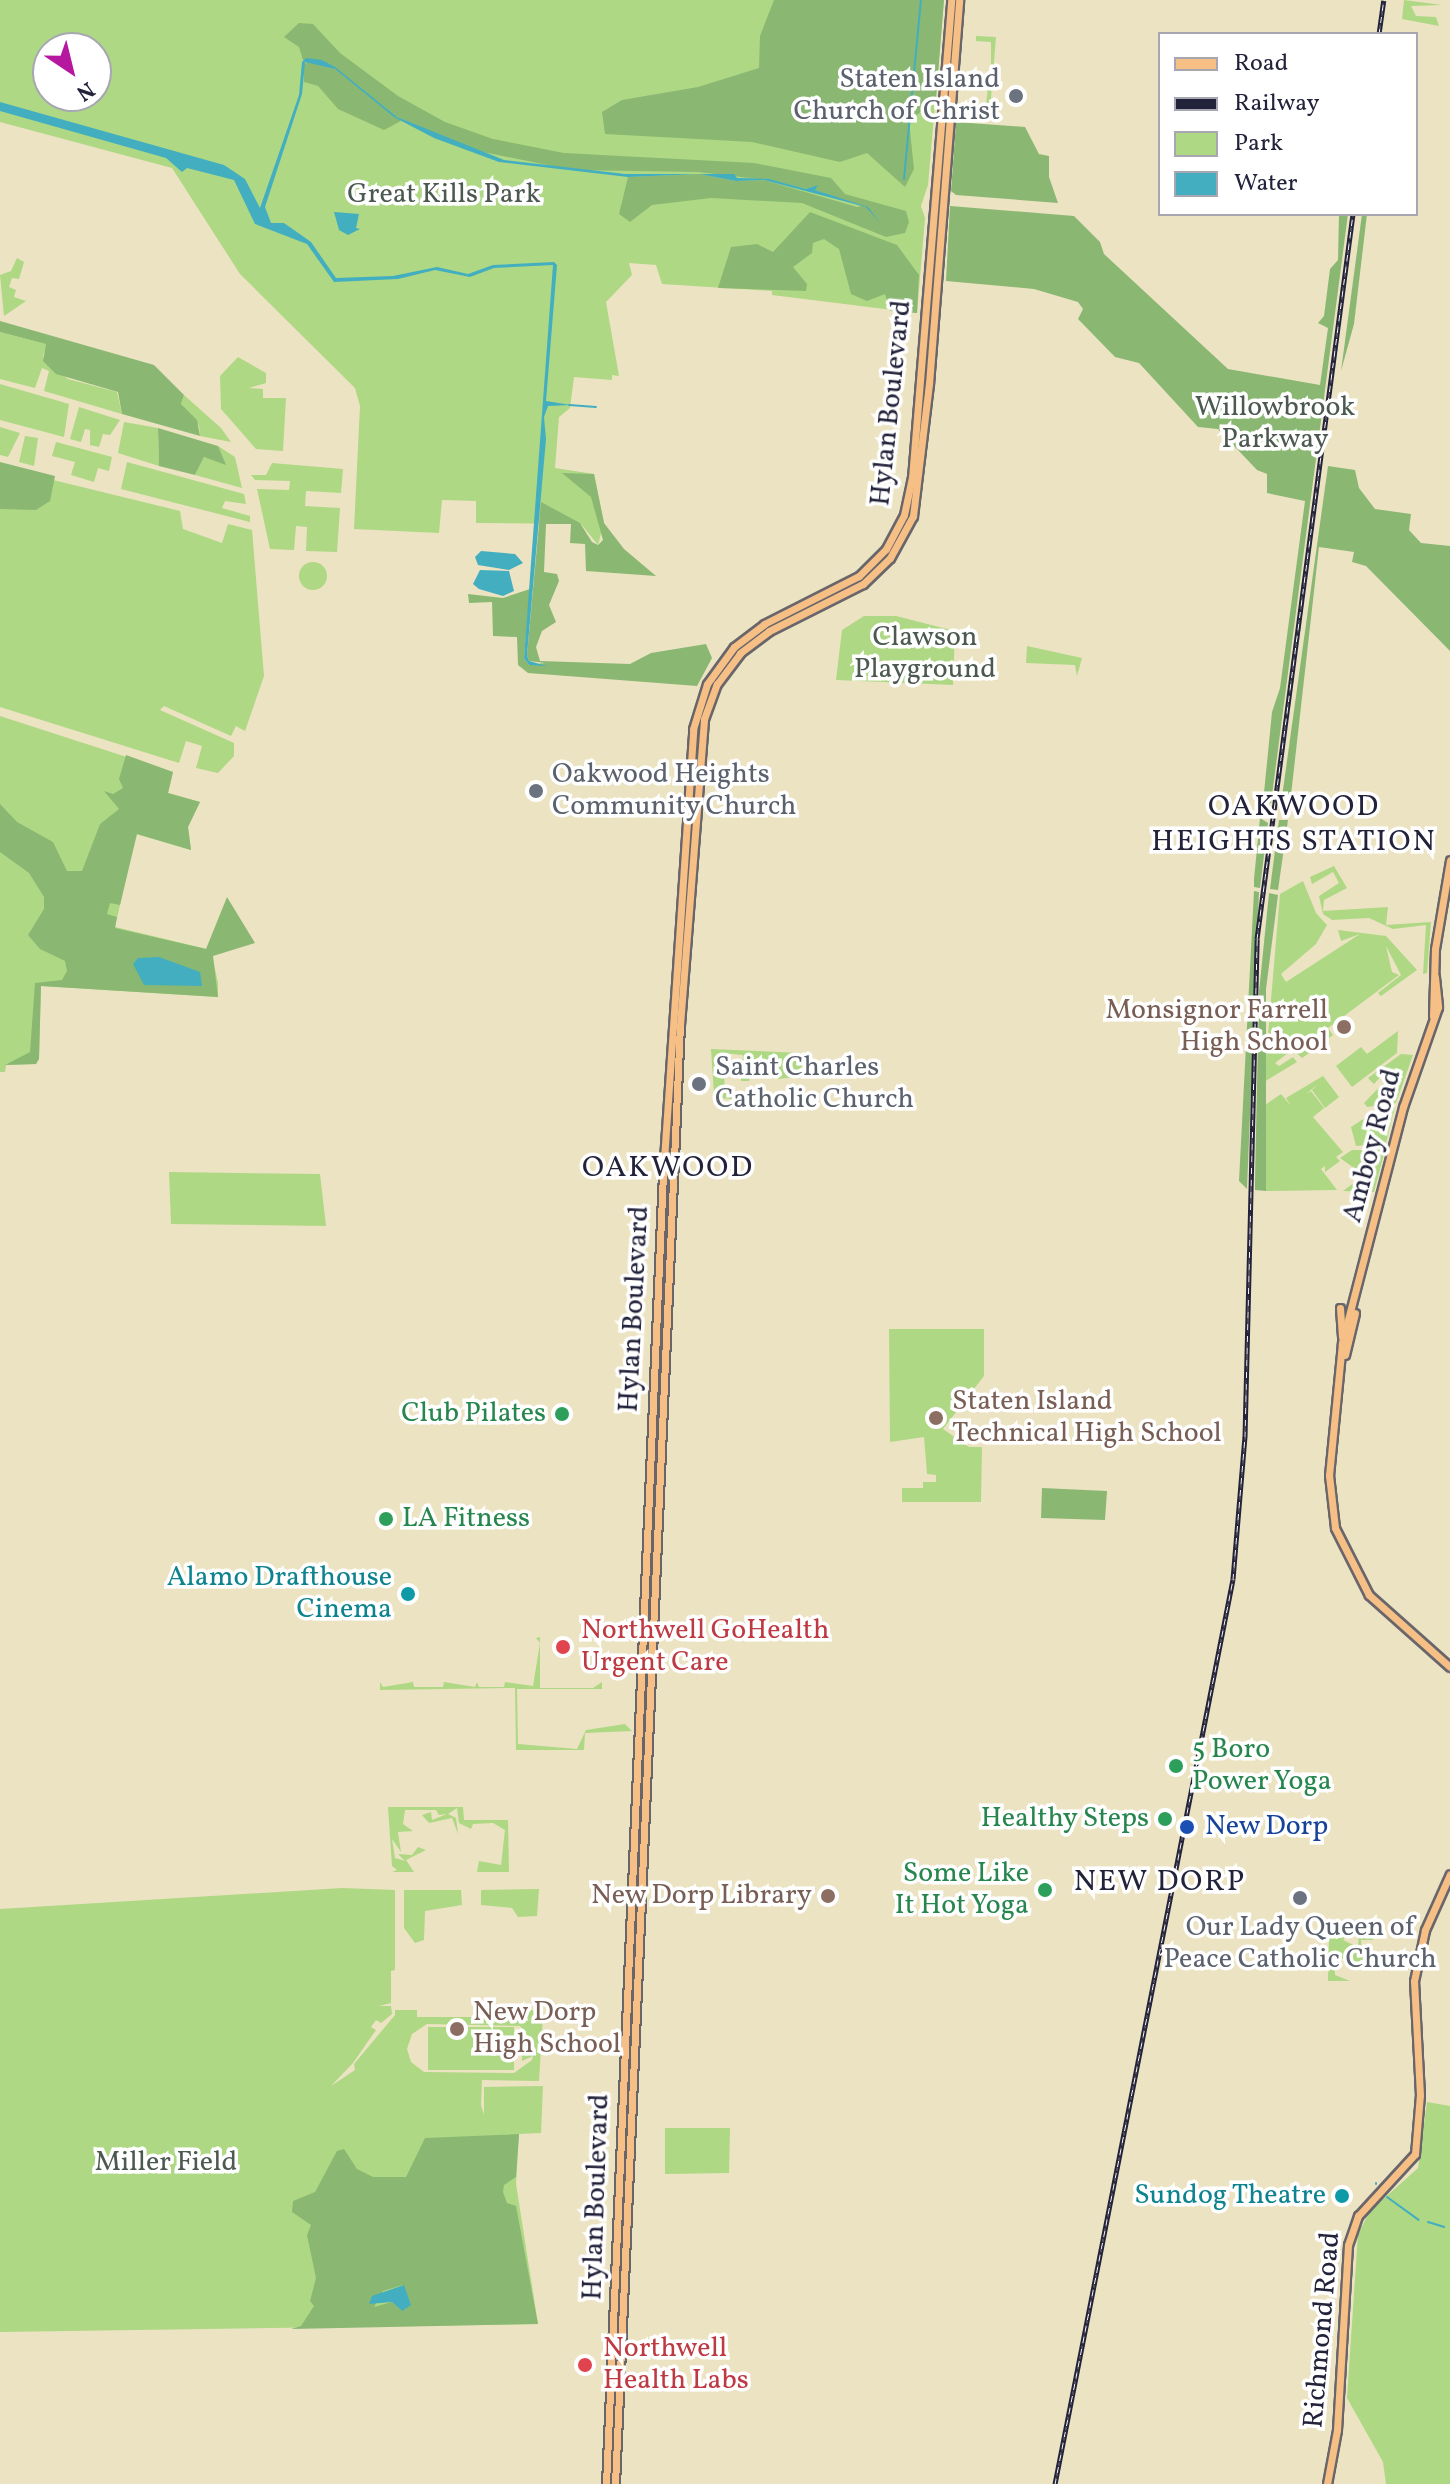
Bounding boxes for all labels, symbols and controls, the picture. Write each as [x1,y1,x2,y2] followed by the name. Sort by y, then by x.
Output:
[32,32,112,112] north arrow
[1158,32,1418,216] legend
[1234,47,1288,81] text: Road
[796,63,1000,129] place label: Staten Island Church of Christ
[69,73,100,108] text: N
[1007,87,1025,105] marker: Staten Island Church of Christ
[1234,87,1320,121] text: Railway
[1234,127,1283,161] text: Park
[1234,167,1298,201] text: Water
[347,178,541,212] park label: Great Kills Park
[864,299,920,507] street label: Hylan Boulevard
[1195,391,1355,457] park label: Willowbrook Parkway
[854,621,996,687] park label: Clawson Playground
[552,758,797,824] place label: Oakwood Heights Community Church
[527,782,545,800] marker: Oakwood Heights Community Church
[1151,789,1437,860] district label: OAKWOOD HEIGHTS STATION
[1105,994,1328,1060] place label: Monsignor Farrell High School
[1335,1018,1353,1036] marker: Monsignor Farrell High School
[715,1051,914,1117] place label: Saint Charles Catholic Church
[1336,1065,1410,1227] street label: Amboy Road
[690,1075,708,1093] marker: Saint Charles Catholic Church
[582,1150,754,1186] district label: OAKWOOD
[613,1205,657,1413] street label: Hylan Boulevard
[952,1385,1222,1451] place label: Staten Island Technical High School
[401,1397,546,1431] place label: Club Pilates
[553,1405,571,1423] marker: Club Pilates
[927,1409,945,1427] marker: Staten Island Technical High School
[402,1502,530,1536] place label: LA Fitness
[377,1510,395,1528] marker: LA Fitness
[167,1561,392,1627] place label: Alamo Drafthouse Cinema
[399,1585,417,1603] marker: Alamo Drafthouse Cinema
[581,1614,829,1680] place label: Northwell GoHealth Urgent Care
[552,1636,574,1658] marker: Northwell GoHealth Urgent Care
[1192,1733,1333,1799] place label: 5 Boro Power Yoga
[1167,1757,1185,1775] marker: 5 Boro Power Yoga
[980,1802,1149,1836] place label: Healthy Steps
[1156,1810,1174,1828] marker: Healthy Steps
[1205,1810,1329,1844] place label: New Dorp
[1176,1816,1198,1838] marker: New Dorp
[894,1857,1029,1923] place label: Some Like It Hot Yoga
[1073,1864,1247,1900] district label: NEW DORP
[590,1879,812,1913] place label: New Dorp Library
[1036,1881,1054,1899] marker: Some Like It Hot Yoga
[819,1887,837,1905] marker: New Dorp Library
[1291,1889,1309,1907] marker: Our Lady Queen of Peace Catholic Church
[1163,1911,1437,1977] place label: Our Lady Queen of Peace Catholic Church
[473,1996,621,2062] place label: New Dorp High School
[448,2020,466,2038] marker: New Dorp High School
[577,2093,617,2301] street label: Hylan Boulevard
[95,2146,237,2180] park label: Miller Field
[1133,2179,1326,2213] place label: Sundog Theatre
[1333,2187,1351,2205] marker: Sundog Theatre
[1298,2230,1348,2430] street label: Richmond Road
[603,2332,749,2398] place label: Northwell Health Labs
[574,2354,596,2376] marker: Northwell Health Labs

